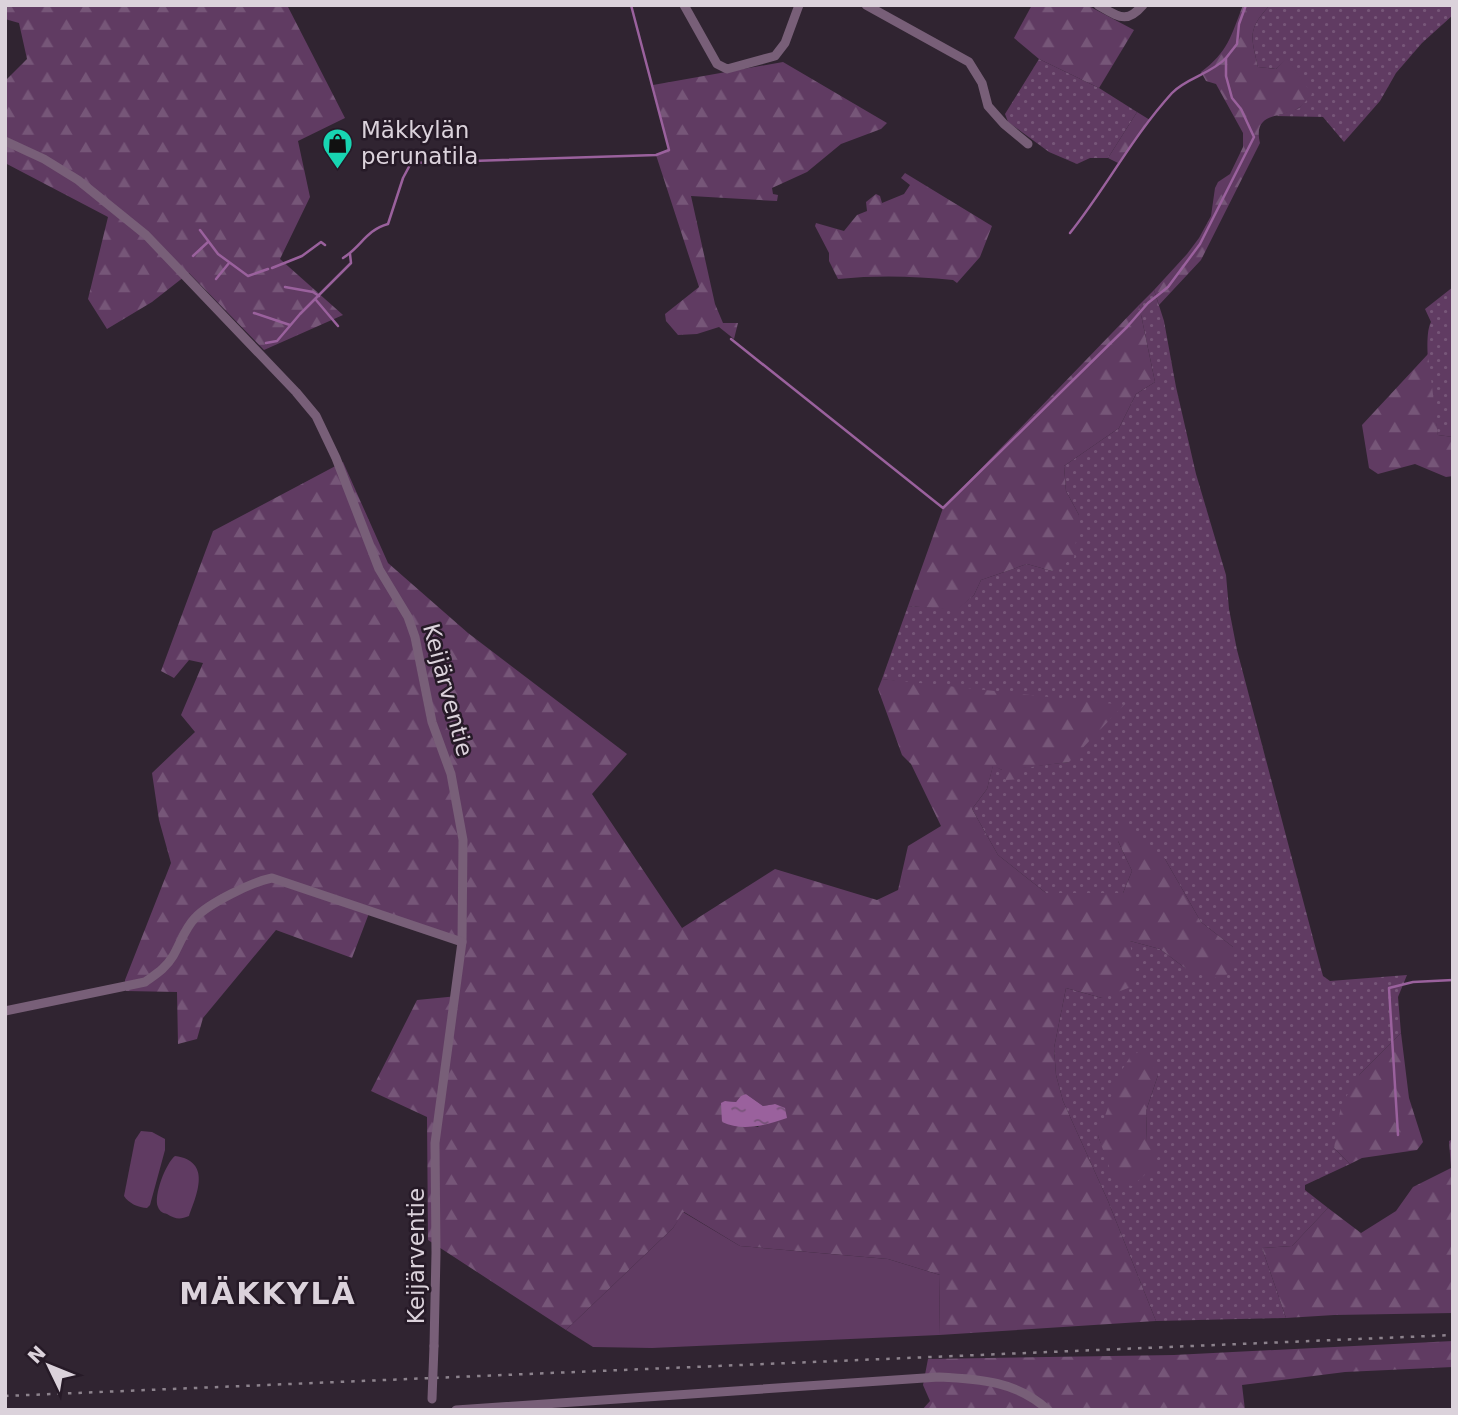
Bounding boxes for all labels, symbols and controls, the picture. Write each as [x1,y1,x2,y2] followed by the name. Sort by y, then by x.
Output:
[361,117,478,169] place label: Mäkkylän perunatila
[321,126,355,170] shop icon: Mäkkylän perunatila
[418,621,478,759] street label: Keijärventie
[403,1188,429,1324] street label: Keijärventie
[179,1276,357,1311] district label: MÄKKYLÄ
[14,1331,84,1401] north arrow
[23,1341,50,1368] text: N

